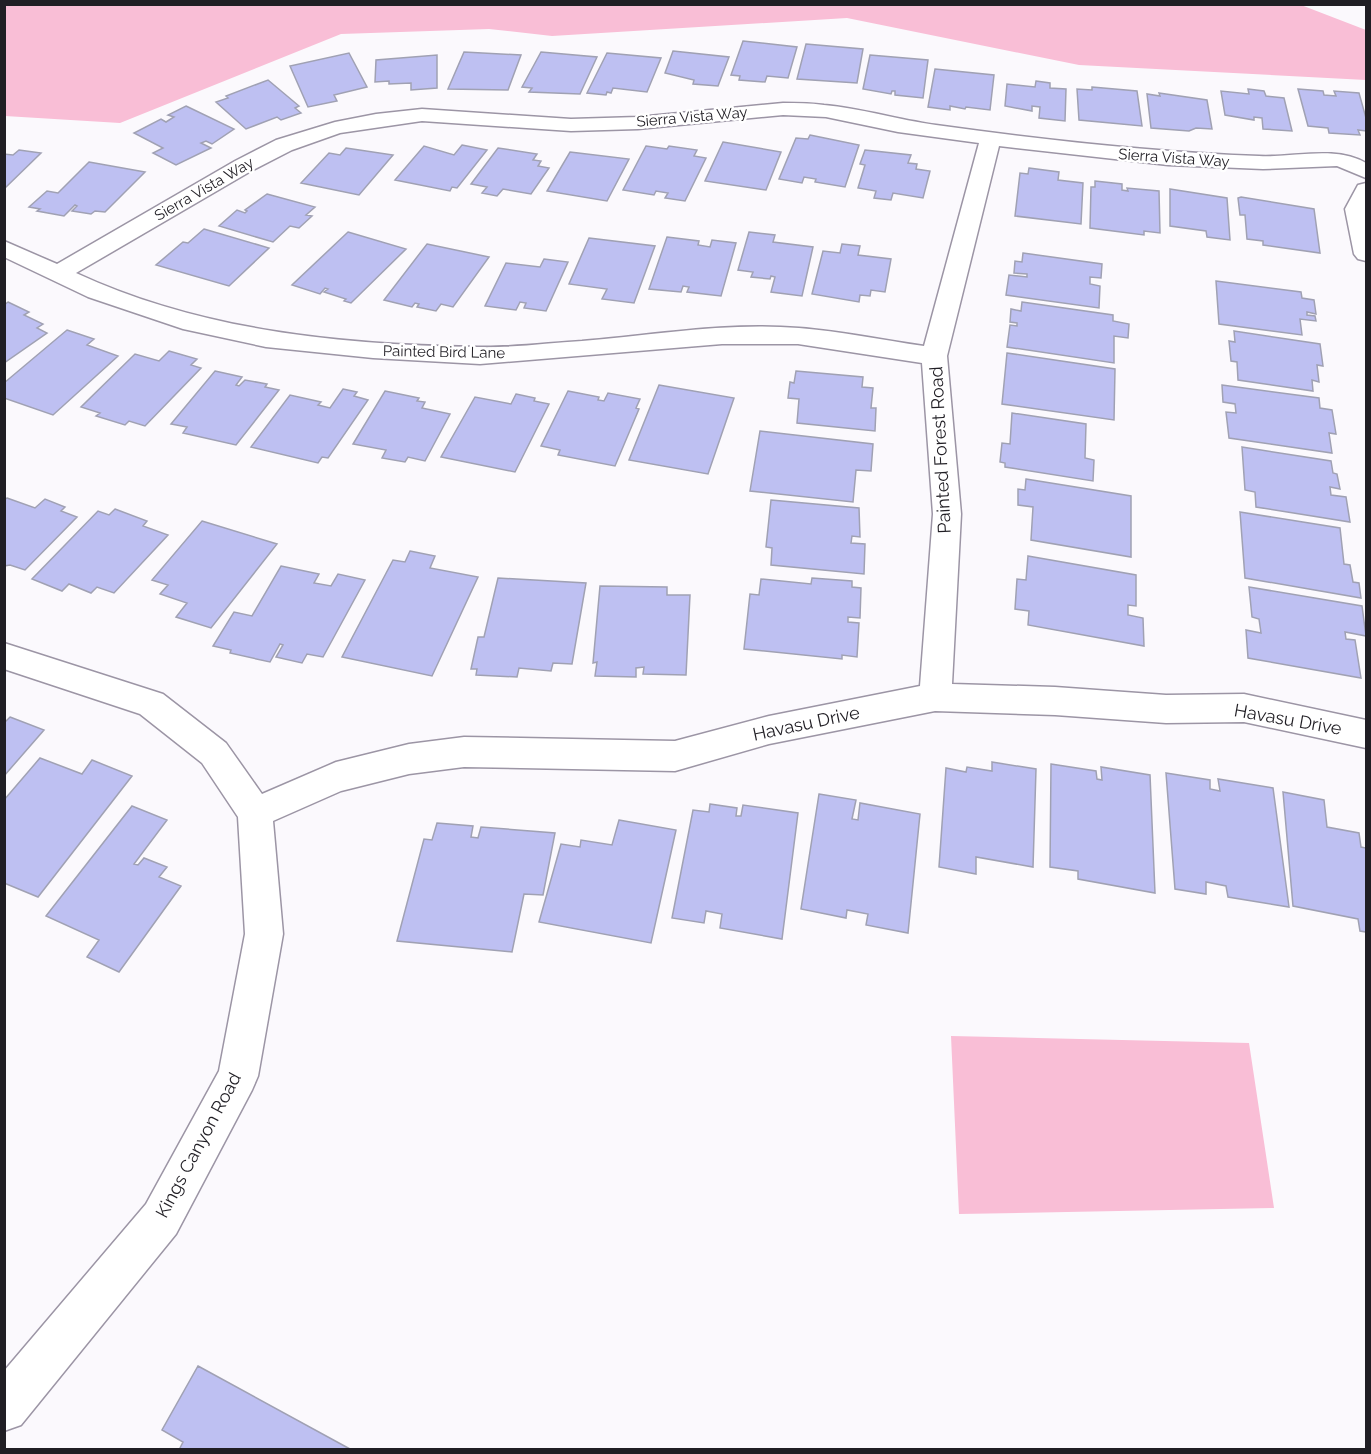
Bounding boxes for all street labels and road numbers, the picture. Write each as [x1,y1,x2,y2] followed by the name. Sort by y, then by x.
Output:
[636,103,748,131] street label: Sierra Vista Way
[1118,145,1230,171] street label: Sierra Vista Way
[151,153,257,225] street label: Sierra Vista Way
[383,342,505,362] street label: Painted Bird Lane
[925,366,955,534] street label: Painted Forest Road
[1233,699,1344,739] street label: Havasu Drive
[751,701,862,745] street label: Havasu Drive
[151,1069,245,1221] street label: Kings Canyon Road

